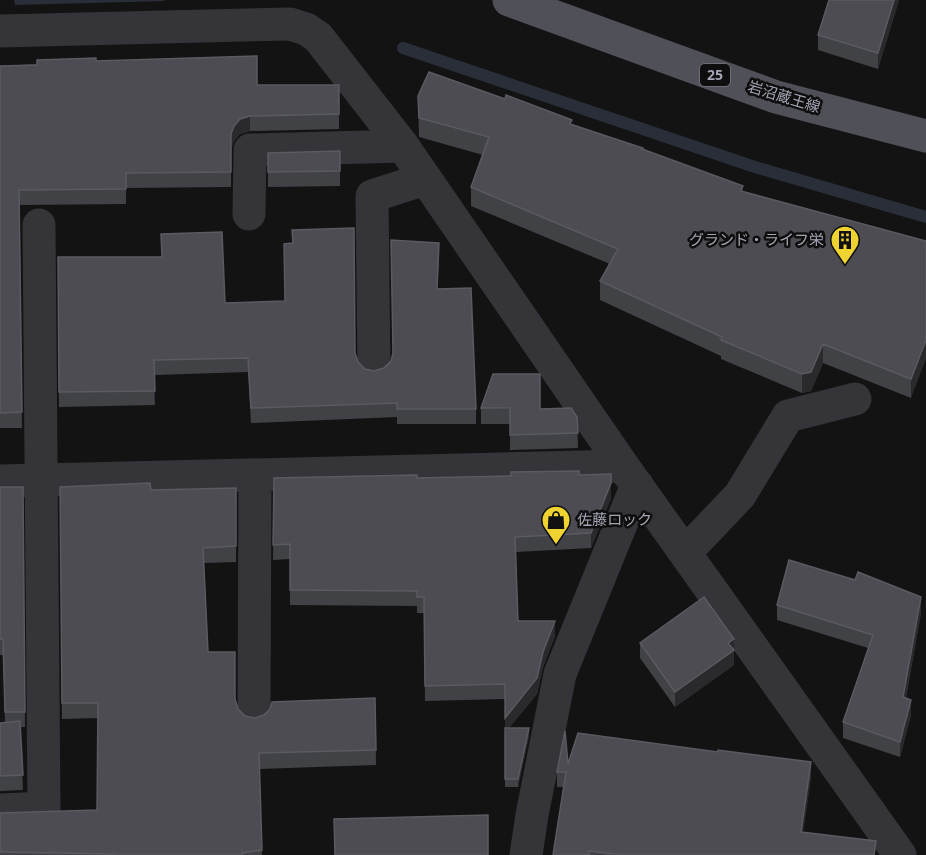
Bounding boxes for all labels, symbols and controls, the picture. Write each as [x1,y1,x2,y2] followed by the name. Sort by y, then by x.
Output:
[700,64,730,86] road number: 25
[745,76,823,117] street label: 岩沼蔵王線
[829,224,861,266] building icon: グランド・ライフ栄
[689,229,824,249] place label: グランド・ライフ栄
[540,504,572,546] shop icon: 佐藤ロック
[577,509,652,529] place label: 佐藤ロック

